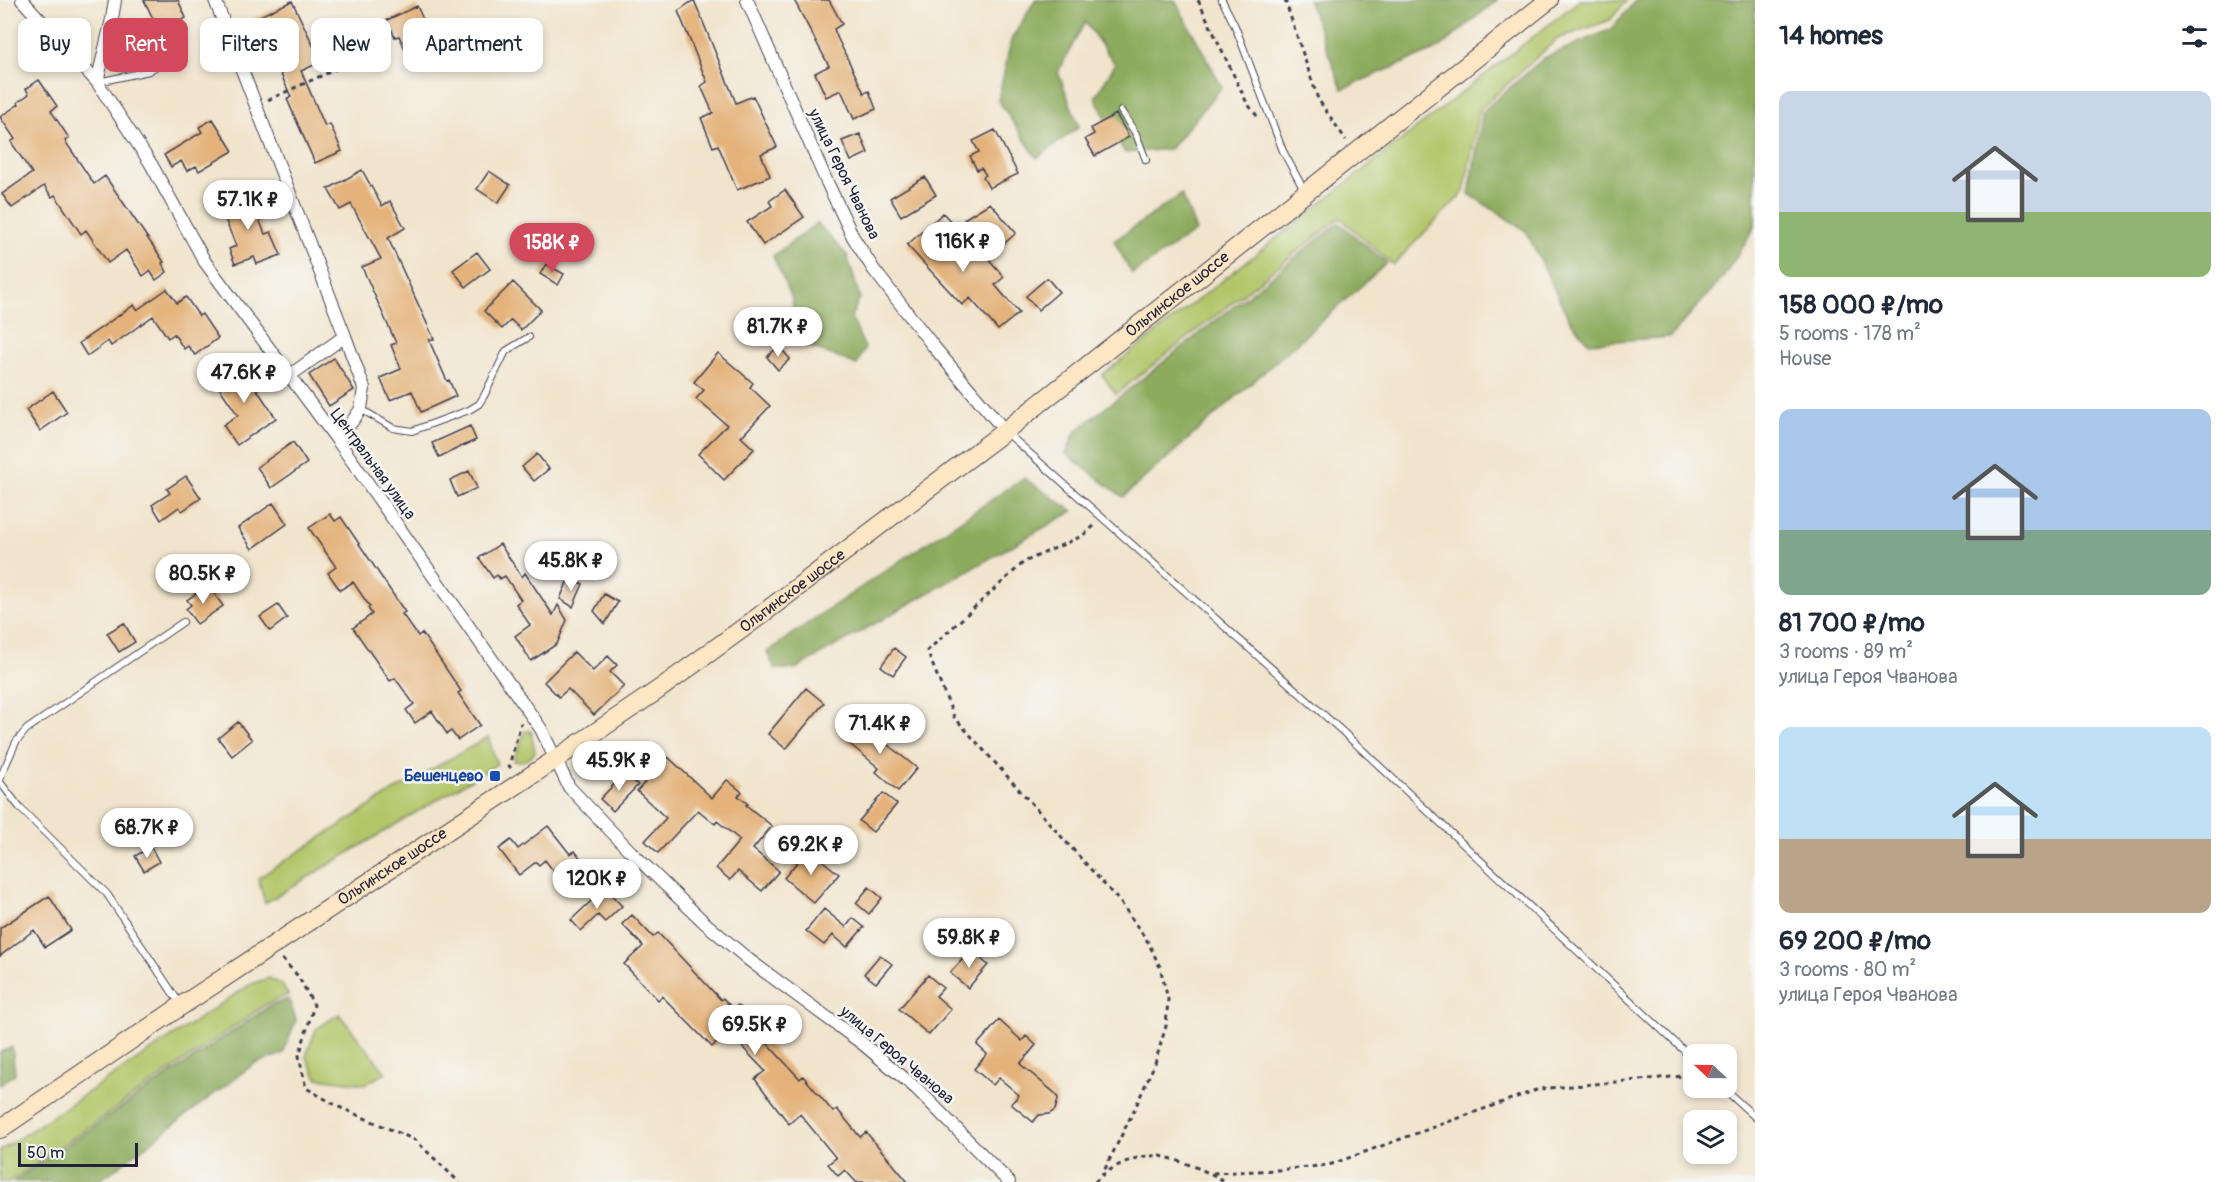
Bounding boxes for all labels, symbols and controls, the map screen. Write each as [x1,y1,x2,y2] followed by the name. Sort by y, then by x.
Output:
[18,18,91,72] chip: Buy
[103,18,188,72] chip: Rent
[200,18,299,72] chip: Filters
[311,18,391,72] chip: New
[403,18,543,72] chip: Apartment
[1779,20,1883,52] text: 14 homes
[2178,20,2211,53] icon: filters
[803,105,884,243] street label: улица Героя Чванова
[1941,130,2049,238] icon: home
[193,180,303,231] pin: 57.1K ₽
[217,187,279,212] text: 57.1K ₽
[914,222,1012,273] pin: 116K ₽
[503,223,601,274] pin: 158K ₽
[935,229,991,254] text: 116K ₽
[523,230,581,255] text: 158K ₽
[1121,247,1233,342] street label: Ольгинское шоссе
[1779,289,1943,321] text: 158 000 ₽/mo
[723,307,833,358] pin: 81.7K ₽
[747,314,809,339] text: 81.7K ₽
[1779,321,1921,346] text: 5 rooms · 178 m²
[1779,346,1831,371] text: House
[189,353,299,404] pin: 47.6K ₽
[211,360,277,385] text: 47.6K ₽
[326,405,420,523] street label: Центральная улица
[1941,448,2049,556] icon: home
[516,541,626,592] pin: 45.8K ₽
[736,545,849,637] street label: Ольгинское шоссе
[538,548,604,573] text: 45.8K ₽
[148,554,258,605] pin: 80.5K ₽
[169,561,237,586] text: 80.5K ₽
[1779,607,1925,639] text: 81 700 ₽/mo
[1779,639,1913,664] text: 3 rooms · 89 m²
[1779,664,1958,689] text: улица Героя Чванова
[825,704,935,755] pin: 71.4K ₽
[849,711,911,736] text: 71.4K ₽
[564,741,674,792] pin: 45.9K ₽
[586,748,652,773] text: 45.9K ₽
[404,766,483,786] place label: Бешенцево
[1941,766,2049,874] icon: home
[488,769,502,783] marker: Бешенцево
[92,808,202,859] pin: 68.7K ₽
[114,815,180,840] text: 68.7K ₽
[334,823,451,910] street label: Ольгинское шоссе
[756,825,866,876] pin: 69.2K ₽
[778,832,844,857] text: 69.2K ₽
[548,859,646,910] pin: 120K ₽
[566,866,628,891] text: 120K ₽
[914,918,1024,969] pin: 59.8K ₽
[937,925,1001,950] text: 59.8K ₽
[1779,925,1931,957] text: 69 200 ₽/mo
[1779,957,1916,982] text: 3 rooms · 80 m²
[1779,982,1958,1007] text: улица Героя Чванова
[835,1001,958,1109] street label: улица Героя Чванова
[700,1005,810,1056] pin: 69.5K ₽
[722,1012,788,1037] text: 69.5K ₽
[1683,1044,1737,1098] north arrow
[1683,1044,1737,1164] map controls
[1683,1110,1737,1164] button: layers
[18,1140,138,1168] scale bar
[27,1143,64,1163] text: 50 m

